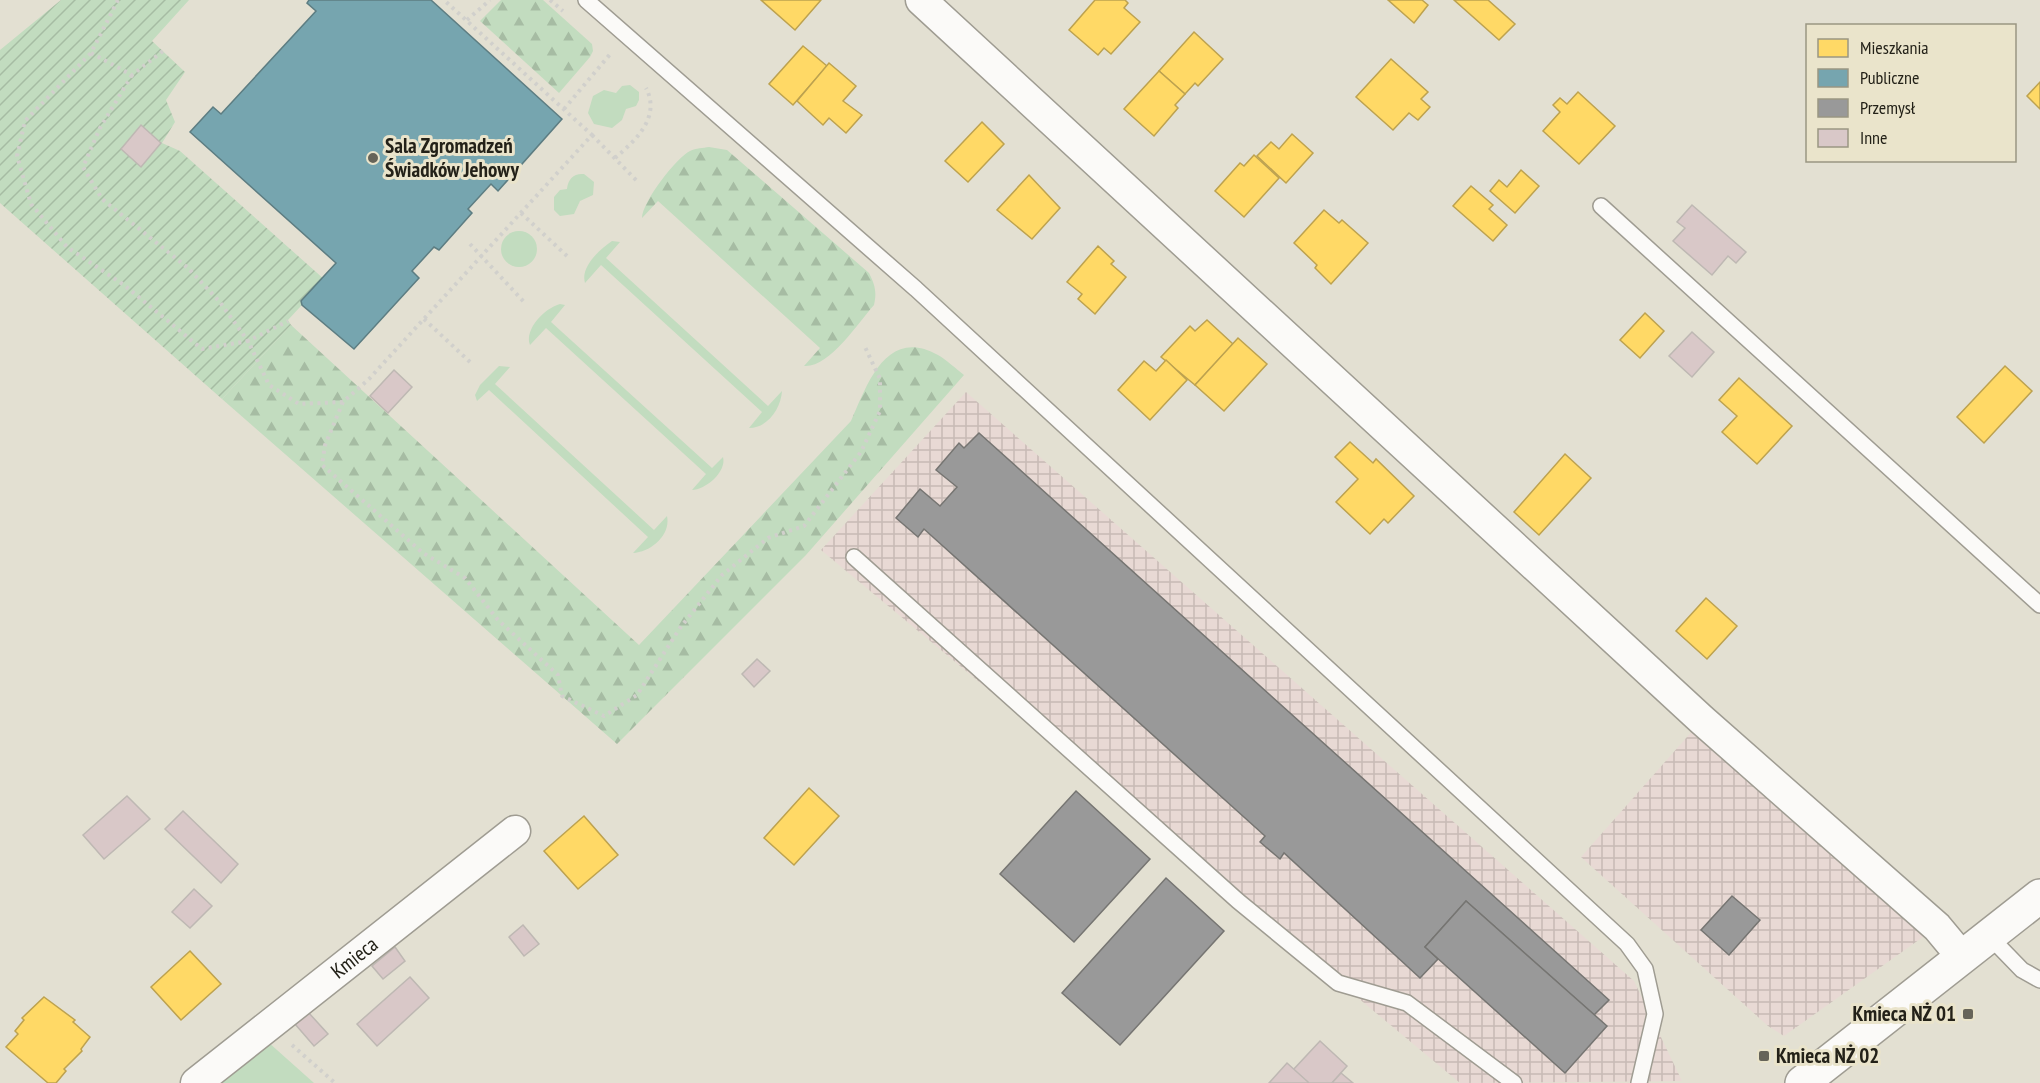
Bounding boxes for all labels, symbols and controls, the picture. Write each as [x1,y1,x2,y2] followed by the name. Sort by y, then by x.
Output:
[1806,24,2016,162] legend
[1860,36,1929,59] text: Mieszkania
[1860,66,1919,89] text: Publiczne
[1860,96,1916,119] text: Przemysł
[1860,126,1887,149] text: Inne
[385,132,519,183] place label: Sala Zgromadzeń Świadków Jehowy
[366,151,380,165] marker: Sala Zgromadzeń Świadków Jehowy
[325,931,383,984] street label: Kmieca
[1853,1000,1956,1027] place label: Kmieca NŻ 01
[1961,1007,1975,1021] marker: Kmieca NŻ 01
[1776,1042,1879,1069] place label: Kmieca NŻ 02
[1757,1049,1771,1063] marker: Kmieca NŻ 02

